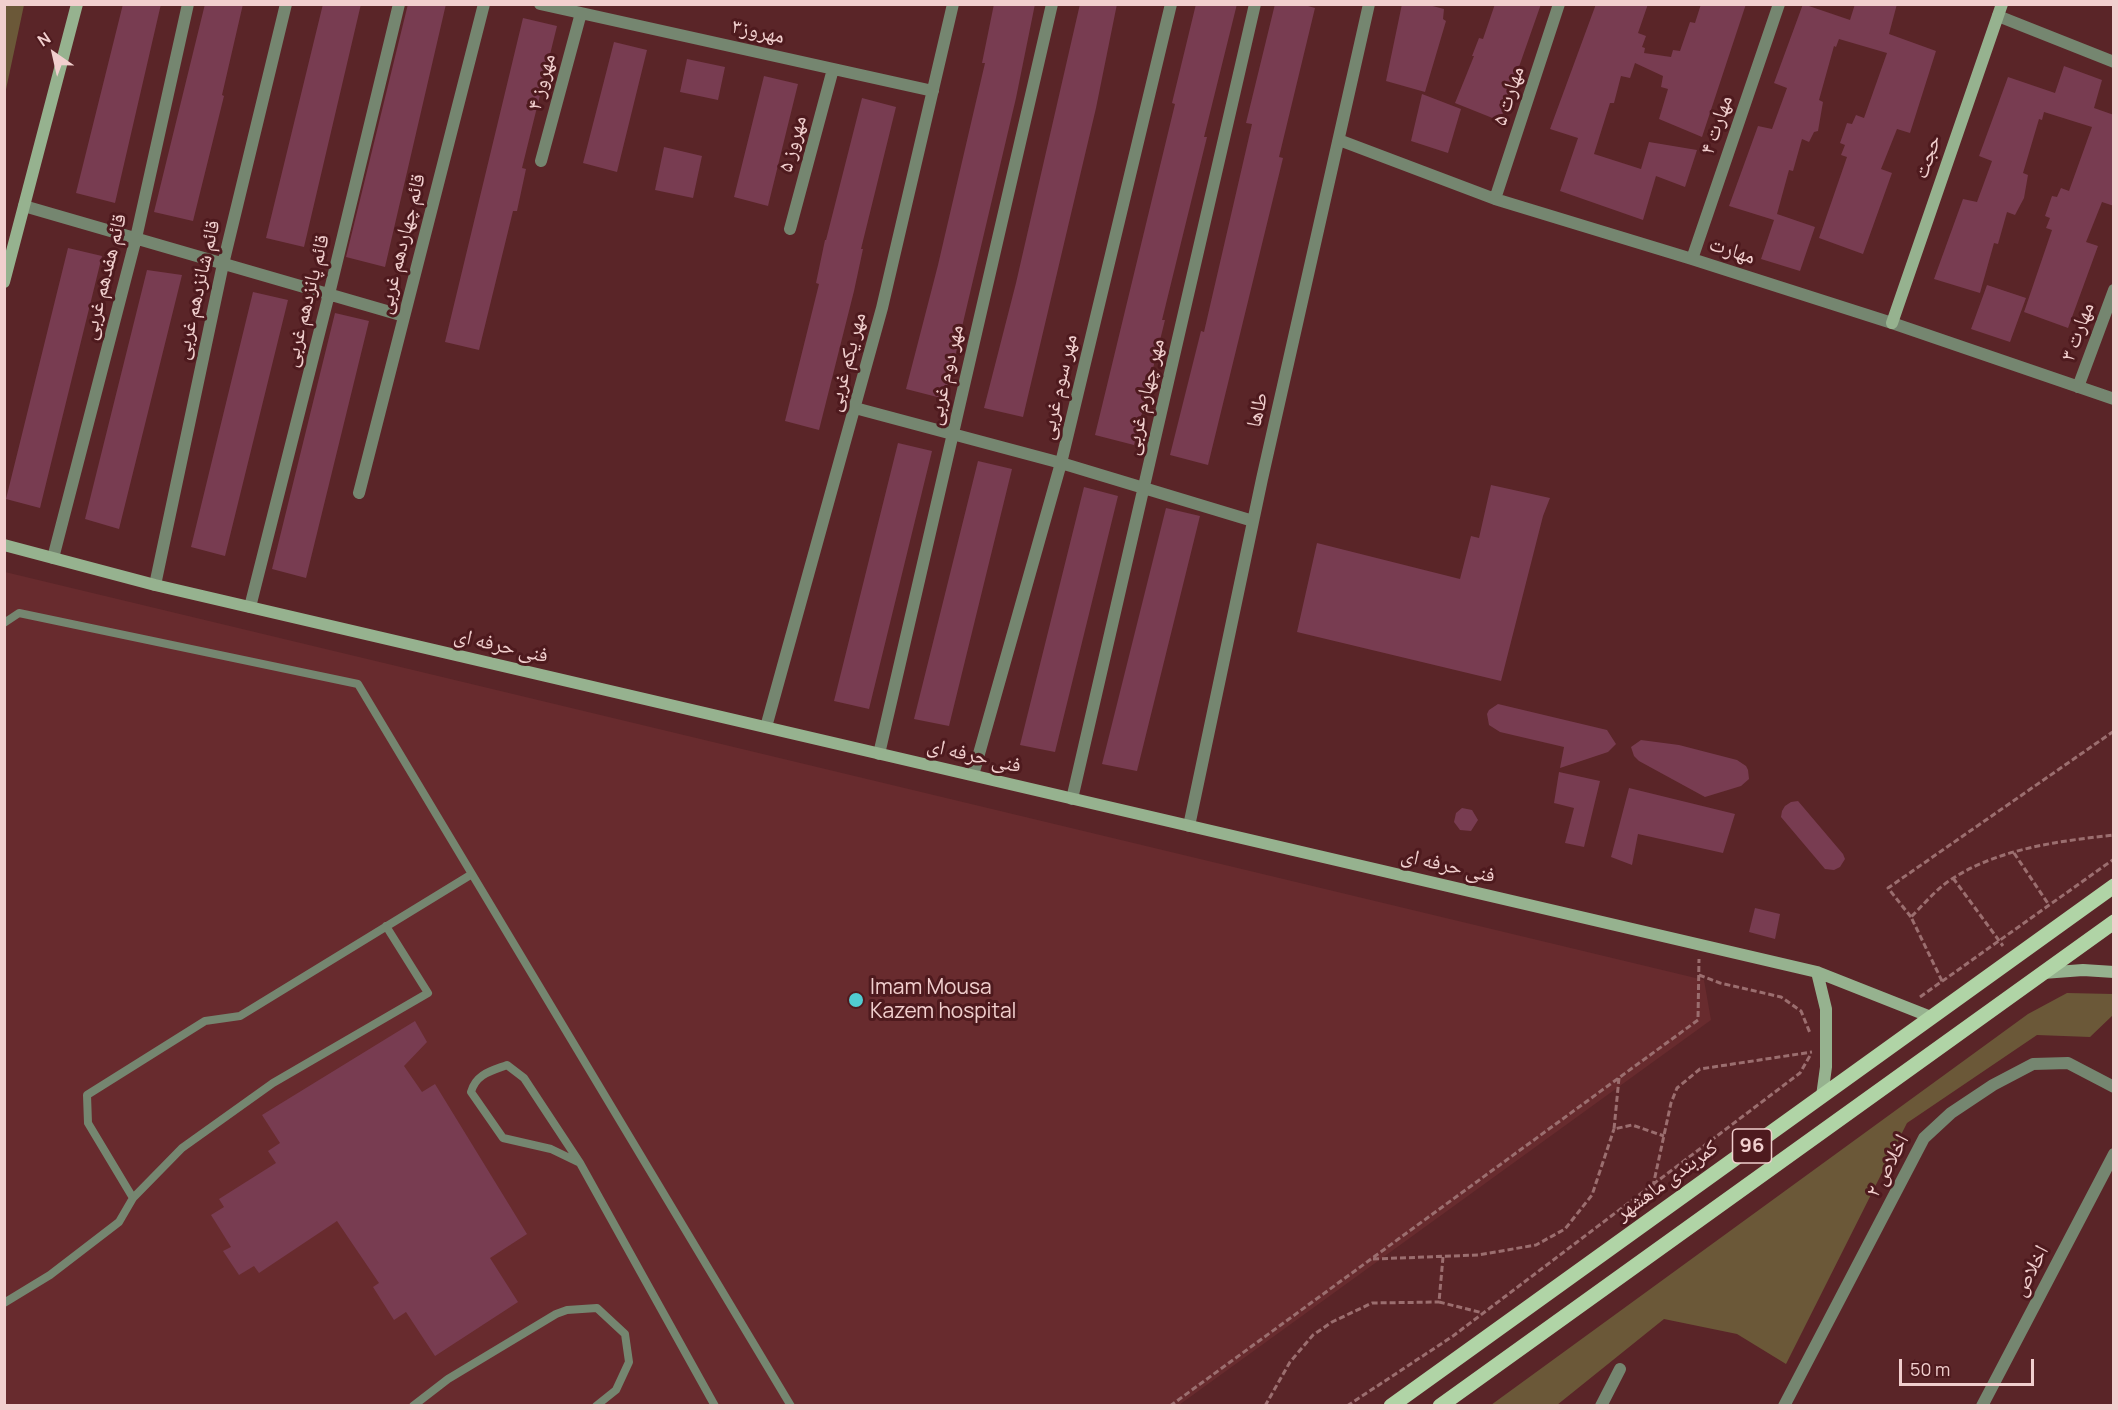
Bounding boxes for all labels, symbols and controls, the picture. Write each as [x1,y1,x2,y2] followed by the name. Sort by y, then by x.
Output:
[729,14,787,50] street label: مهروز۳
[24,24,84,84] north arrow
[33,27,55,51] text: N
[522,51,562,113] street label: مهروز ۴
[1488,63,1530,129] street label: مهارت ۵
[1695,92,1739,158] street label: مهارت ۴
[773,113,813,175] street label: مهروز ۵
[1909,132,1947,182] street label: حجت
[372,171,432,317] street label: قائم چهاردهم غربی
[77,211,133,343] street label: قائم هفدهم غربی
[170,218,226,362] street label: قائم شانزدهم غربی
[278,232,336,370] street label: قائم پانزدهم غربی
[1706,232,1758,270] street label: مهارت
[2056,299,2100,365] street label: مهارت ۳
[822,310,872,414] street label: مهر یکم غربی
[922,322,970,428] street label: مهر دوم غربی
[1035,332,1083,442] street label: مهر سوم غربی
[1119,336,1171,458] street label: مهر چهارم غربی
[1242,390,1274,430] street label: طاها
[451,623,551,669] street label: فنی حرفه ای
[924,733,1024,779] street label: فنی حرفه ای
[1398,843,1498,889] street label: فنی حرفه ای
[870,975,1017,1025] place label: Imam Mousa Kazem hospital
[847,991,865,1009] marker: Imam Mousa Kazem hospital
[1732,1129,1772,1163] road number: 96
[1861,1130,1915,1202] street label: اخلاص ۲
[1611,1135,1723,1227] street label: کمربندی ماهشهر
[2007,1241,2055,1301] street label: اخلاص
[1902,1347,2037,1385] scale bar
[1910,1357,1950,1381] text: 50 m

